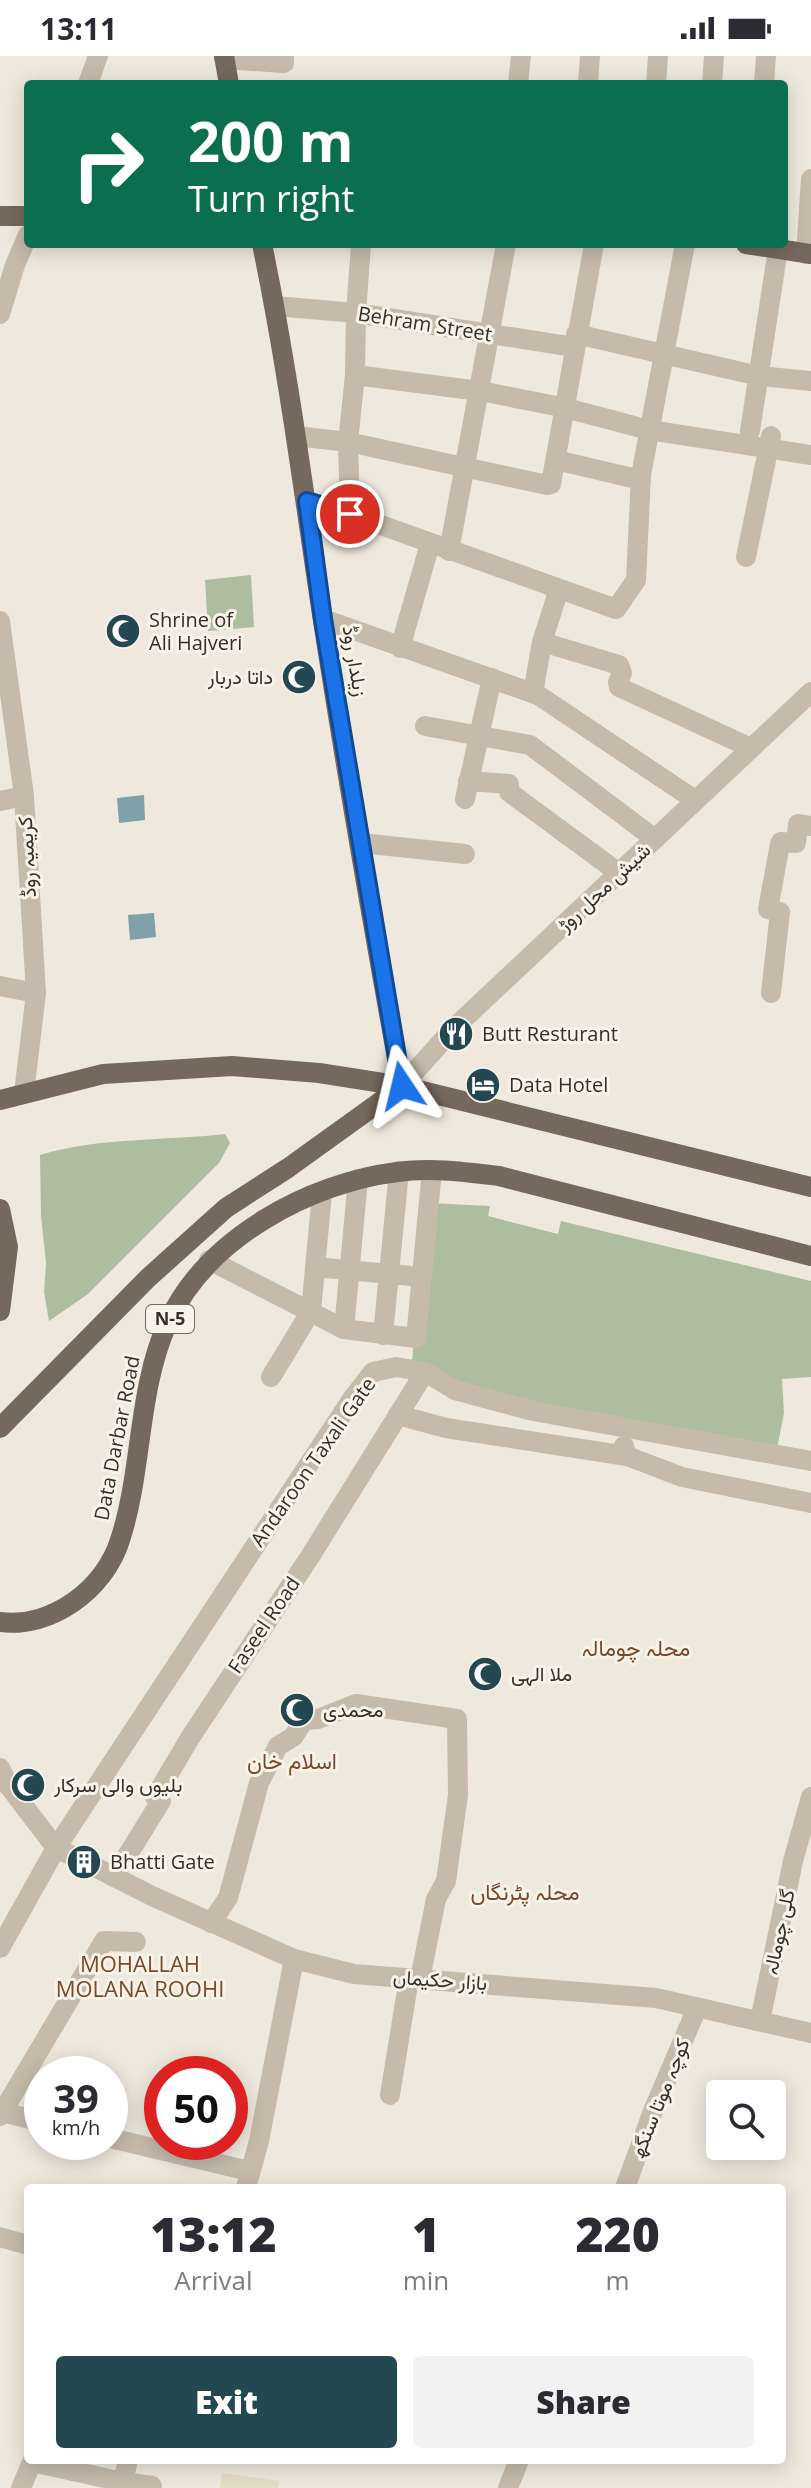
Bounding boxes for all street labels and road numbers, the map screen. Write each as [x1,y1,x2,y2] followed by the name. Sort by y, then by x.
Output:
[356,300,494,347] street label: Behram Street
[337,623,374,698] street label: زیلدار روڈ
[11,816,42,898] street label: کریمیہ روڈ
[551,836,656,937] street label: شیش محل روڑ
[146,1305,194,1333] road number: N-5
[87,1353,146,1523] street label: Data Darbar Road
[244,1372,381,1552] street label: Andaroon Taxali Gate
[221,1571,306,1678] street label: Faseel Road
[756,1887,802,1977] street label: گلی چومالہ
[392,1963,488,1996] street label: بازار حکیماں
[623,2034,697,2162] street label: کوچہ موتا سنگھ

